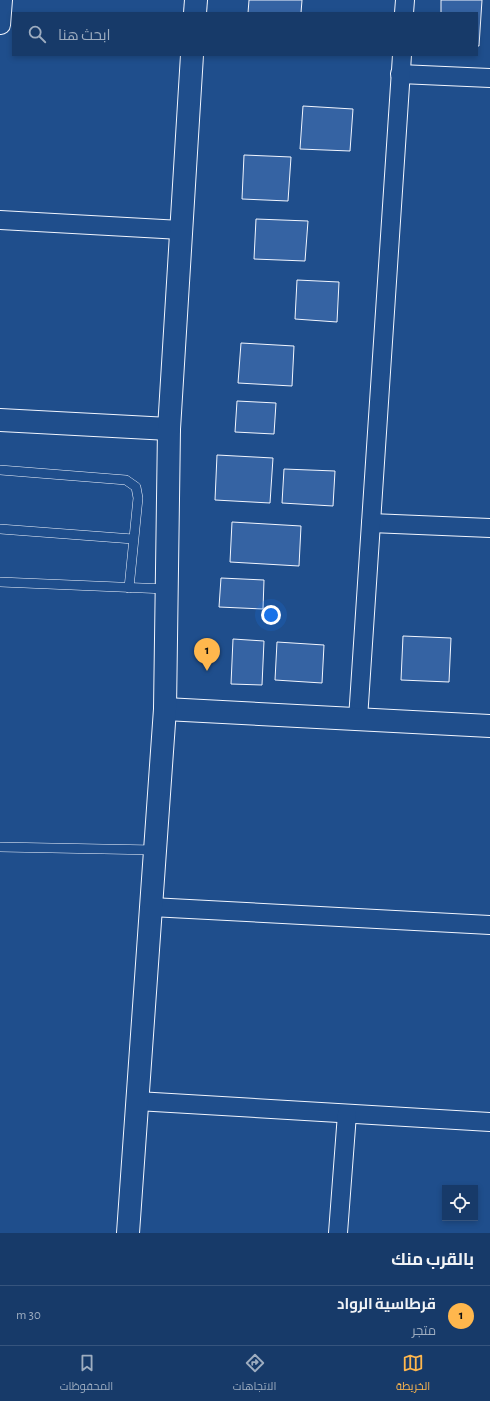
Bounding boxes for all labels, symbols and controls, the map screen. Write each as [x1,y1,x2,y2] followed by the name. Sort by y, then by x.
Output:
[12,12,478,56] search box
[26,23,48,45] icon: search
[58,28,111,43] text: ابحث هنا
[261,605,281,625] your location
[194,638,220,671] pin: 1
[442,1185,478,1221] map controls
[442,1185,478,1221] button: locate
[391,1251,474,1268] text: بالقرب منك
[337,1297,436,1312] text: قرطاسية الرواد
[16,1309,41,1322] text: 30 m
[459,1309,463,1322] text: 1
[412,1325,436,1338] text: متجر
[60,1352,113,1396] tab: المحفوظات
[233,1352,276,1396] tab: الاتجاهات
[396,1352,430,1396] tab: الخريطة

